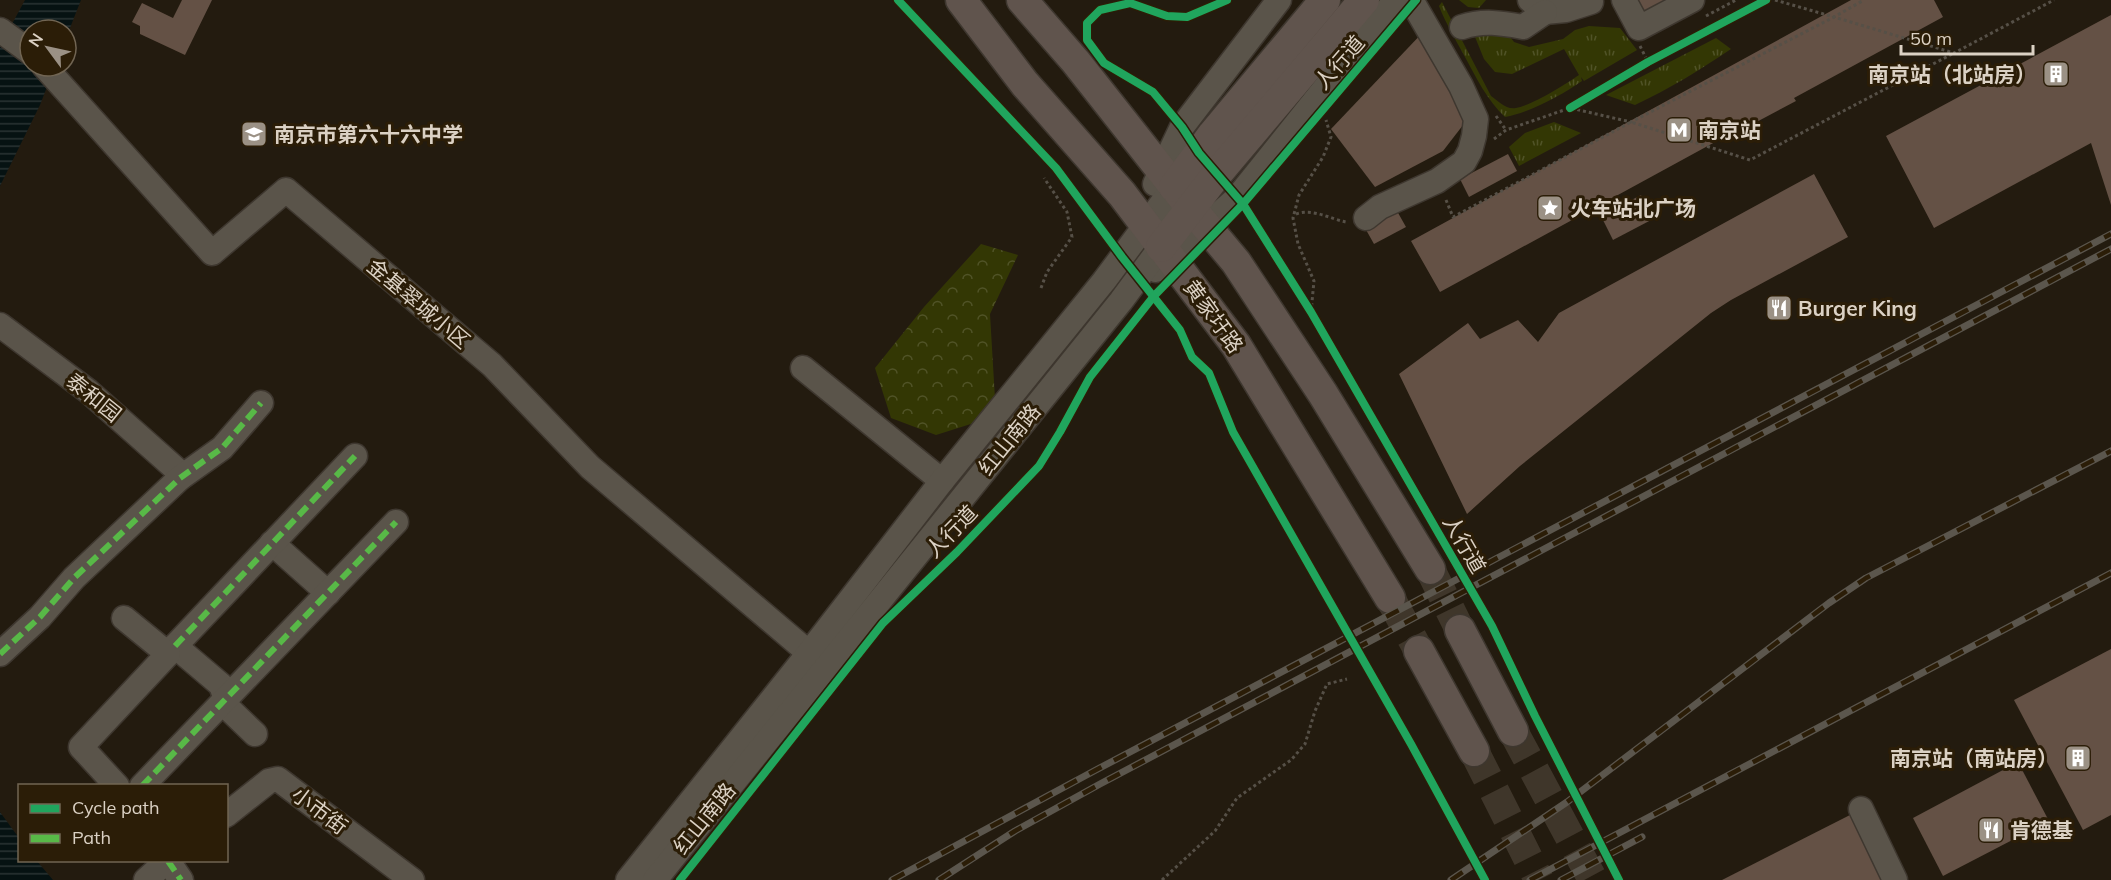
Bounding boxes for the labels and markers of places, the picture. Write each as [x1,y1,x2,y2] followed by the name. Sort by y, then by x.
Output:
[2041,59,2071,89] building icon: 南京站（北站房）
[1868,61,2036,87] place label: 南京站（北站房）
[1664,115,1694,145] metro station icon: 南京站
[1698,117,1761,143] place label: 南京站
[239,119,269,149] school or university icon: 南京市第六十六中学
[274,121,463,147] place label: 南京市第六十六中学
[1535,193,1565,223] place icon: 火车站北广场
[1570,195,1696,221] place label: 火车站北广场
[1764,293,1794,323] restaurant icon: Burger King
[1798,295,1917,321] place label: Burger King
[2063,743,2093,773] building icon: 南京站（南站房）
[1890,745,2058,771] place label: 南京站（南站房）
[1976,815,2006,845] restaurant icon: 肯德基
[2010,817,2073,843] place label: 肯德基

